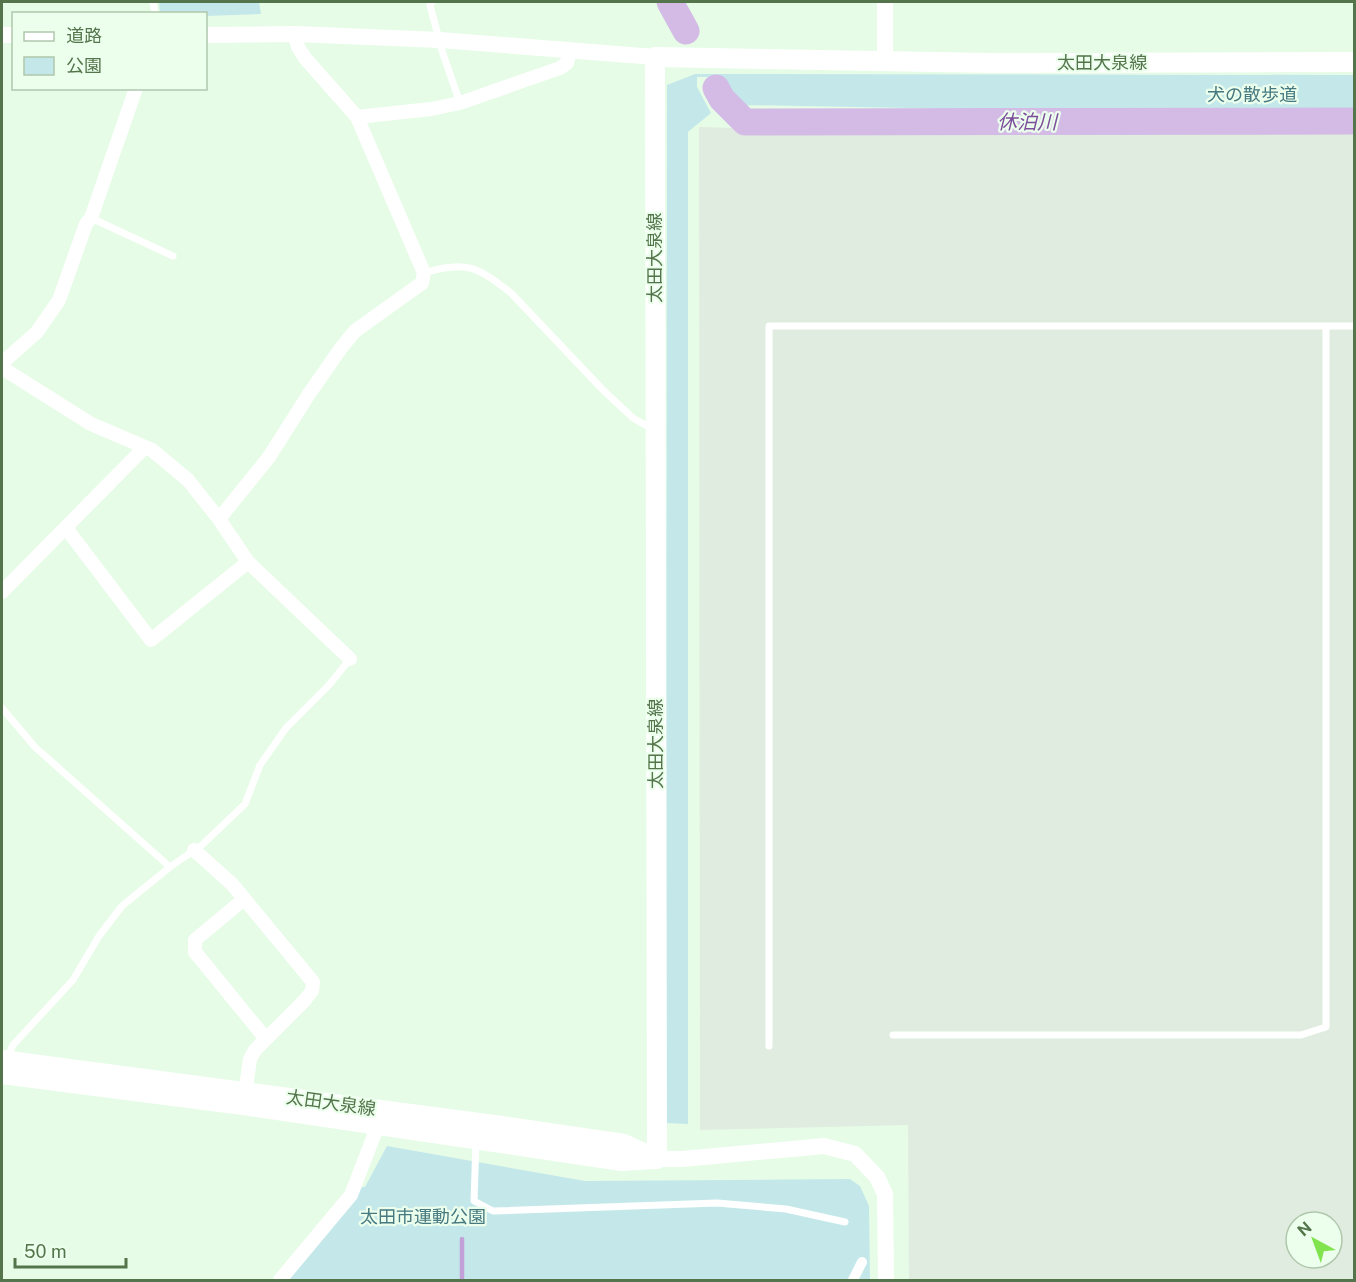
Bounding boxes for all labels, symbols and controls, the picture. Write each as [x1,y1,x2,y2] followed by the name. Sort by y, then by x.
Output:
[12,12,207,90] legend
[66,25,102,46] text: 道路
[1057,52,1147,73] street label: 太田大泉線
[66,55,102,76] text: 公園
[1207,84,1297,105] park label: 犬の散歩道
[997,110,1059,134] water label: 休泊川
[644,213,665,303] street label: 太田大泉線
[645,699,666,789] street label: 太田大泉線
[285,1086,377,1119] street label: 太田大泉線
[360,1206,486,1227] park label: 太田市運動公園
[1284,1210,1344,1270] north arrow
[1294,1218,1315,1240] text: N
[15,1231,126,1269] scale bar
[24,1241,67,1262] text: 50 m

